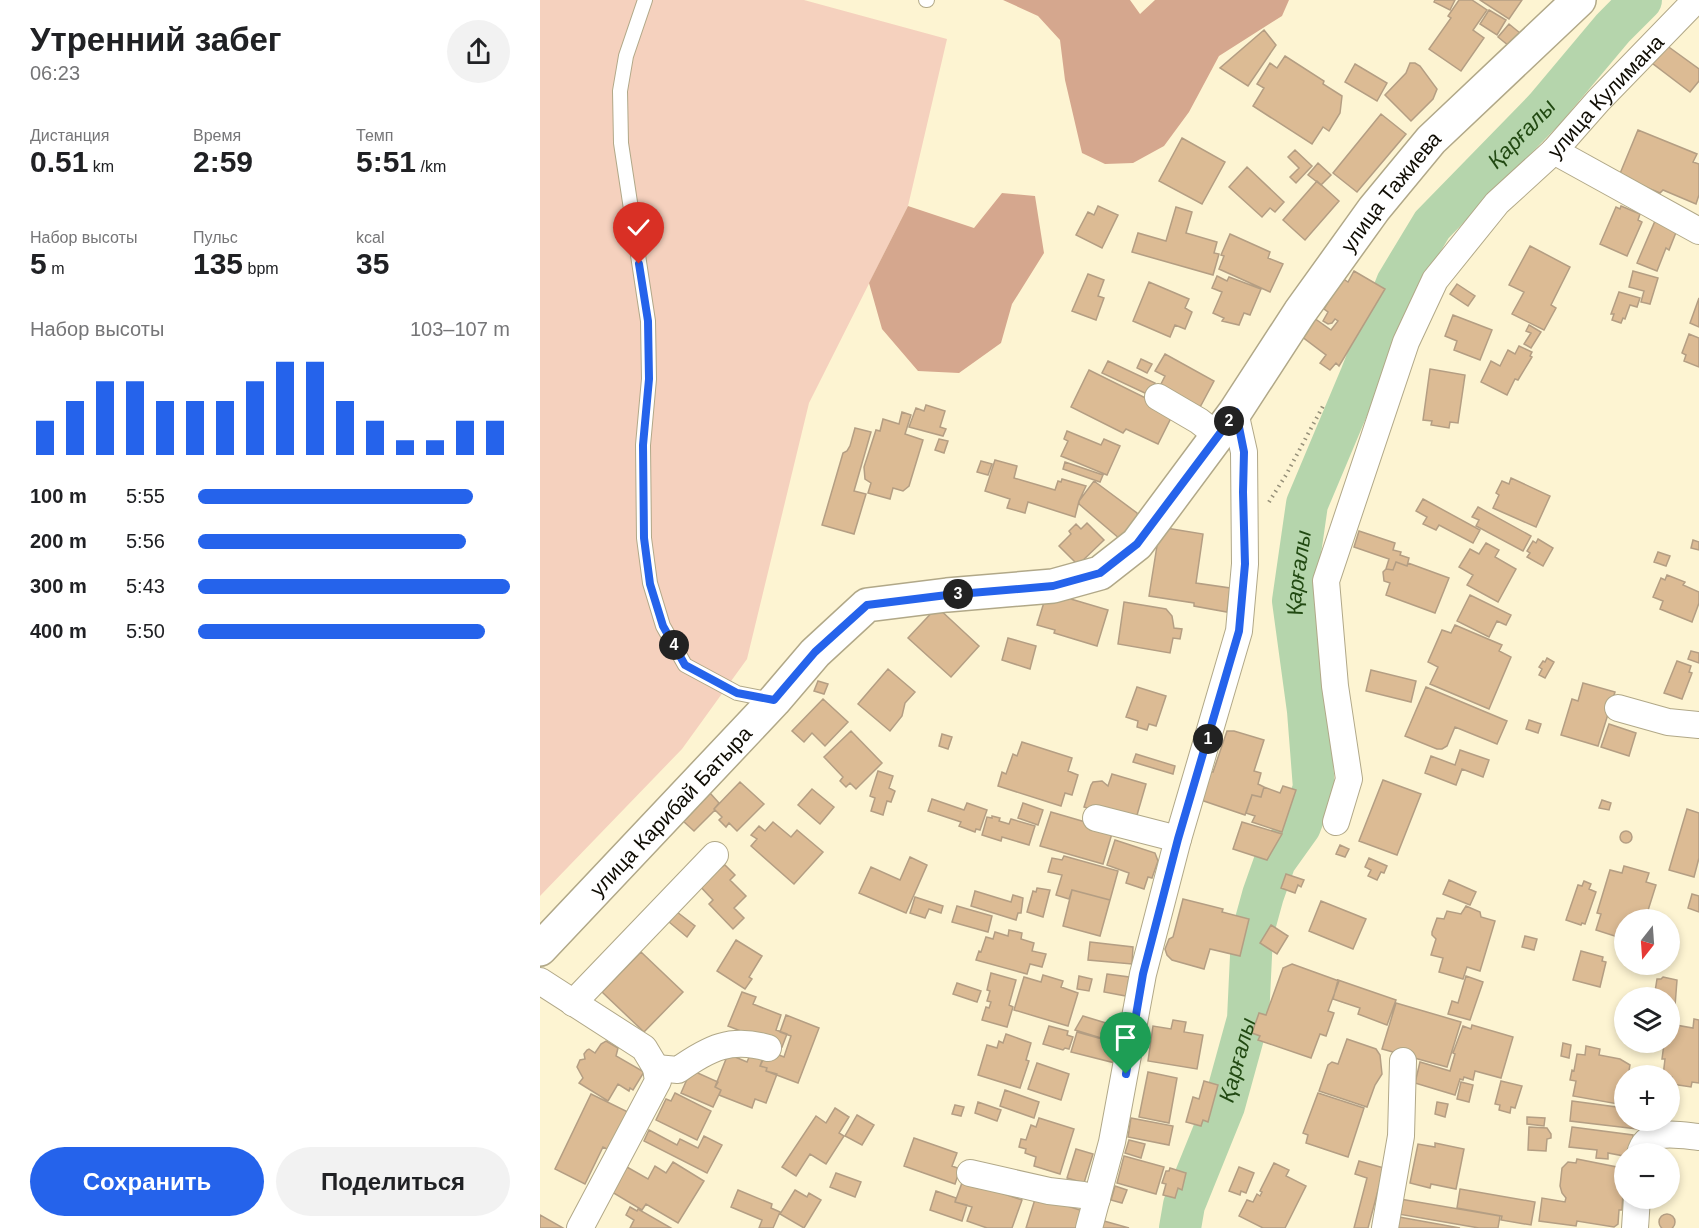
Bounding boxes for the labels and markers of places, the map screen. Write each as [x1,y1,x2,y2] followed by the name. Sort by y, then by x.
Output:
[613,202,664,264] pin
[1214,406,1244,436] pin: 2
[943,579,973,609] pin: 3
[659,630,689,660] pin: 4
[1193,724,1223,754] pin: 1
[1100,1012,1151,1074] pin

